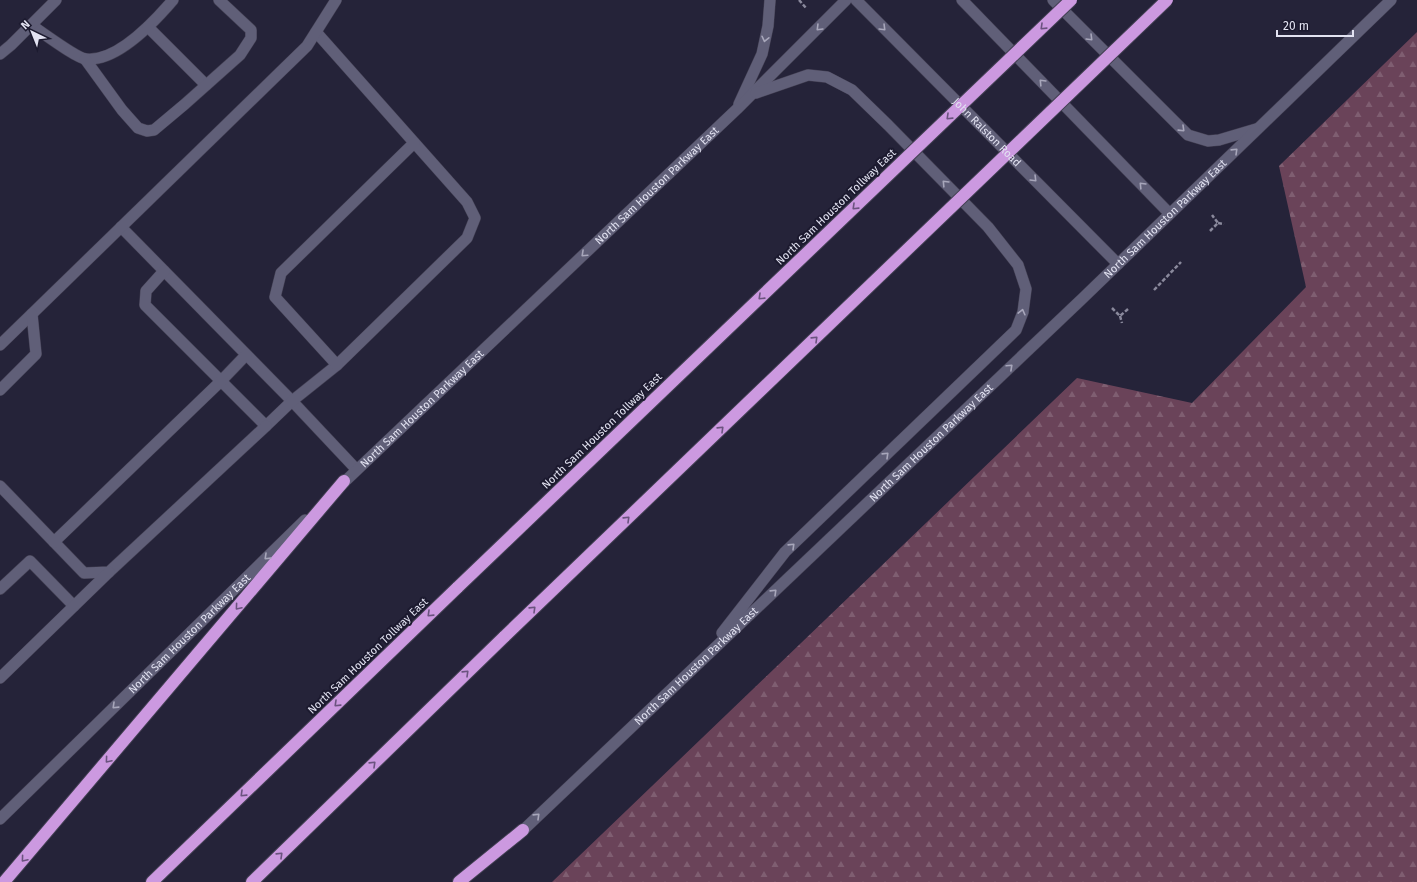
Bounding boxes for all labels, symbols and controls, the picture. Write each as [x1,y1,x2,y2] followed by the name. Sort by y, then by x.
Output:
[12,12,52,52] north arrow
[1277,12,1353,38] scale bar
[18,18,33,32] text: N
[1283,19,1309,33] text: 20 m
[1040,22,1048,30] one-way arrow
[816,23,824,31] one-way arrow
[878,23,886,31] one-way arrow
[1085,33,1093,40] one-way arrow
[762,35,770,42] one-way arrow
[1039,79,1047,87] one-way arrow
[950,95,1024,169] street label: John Ralston Road
[946,112,954,120] one-way arrow
[592,124,721,247] street label: North Sam Houston Parkway East
[1177,124,1185,132] one-way arrow
[773,146,899,268] street label: North Sam Houston Tollway East
[1230,148,1238,156] one-way arrow
[1101,156,1229,281] street label: North Sam Houston Parkway East
[1029,174,1037,182] one-way arrow
[942,180,950,188] one-way arrow
[1139,182,1147,190] one-way arrow
[852,202,860,210] one-way arrow
[581,249,589,257] one-way arrow
[758,292,766,300] one-way arrow
[1018,309,1026,315] one-way arrow
[810,336,818,343] one-way arrow
[357,347,486,470] street label: North Sam Houston Parkway East
[1005,364,1013,372] one-way arrow
[539,370,665,492] street label: North Sam Houston Tollway East
[866,381,995,504] street label: North Sam Houston Parkway East
[716,426,724,433] one-way arrow
[881,453,889,460] one-way arrow
[622,516,630,523] one-way arrow
[787,543,795,550] one-way arrow
[264,552,272,560] one-way arrow
[126,571,253,696] street label: North Sam Houston Parkway East
[769,589,777,597] one-way arrow
[305,595,431,717] street label: North Sam Houston Tollway East
[235,603,242,610] one-way arrow
[632,604,760,728] street label: North Sam Houston Parkway East
[528,606,536,613] one-way arrow
[427,609,435,617] one-way arrow
[461,670,469,678] one-way arrow
[334,699,342,707] one-way arrow
[112,701,120,709] one-way arrow
[106,755,113,762] one-way arrow
[368,761,376,769] one-way arrow
[240,789,248,797] one-way arrow
[533,814,540,821] one-way arrow
[275,852,283,860] one-way arrow
[22,854,29,862] one-way arrow

